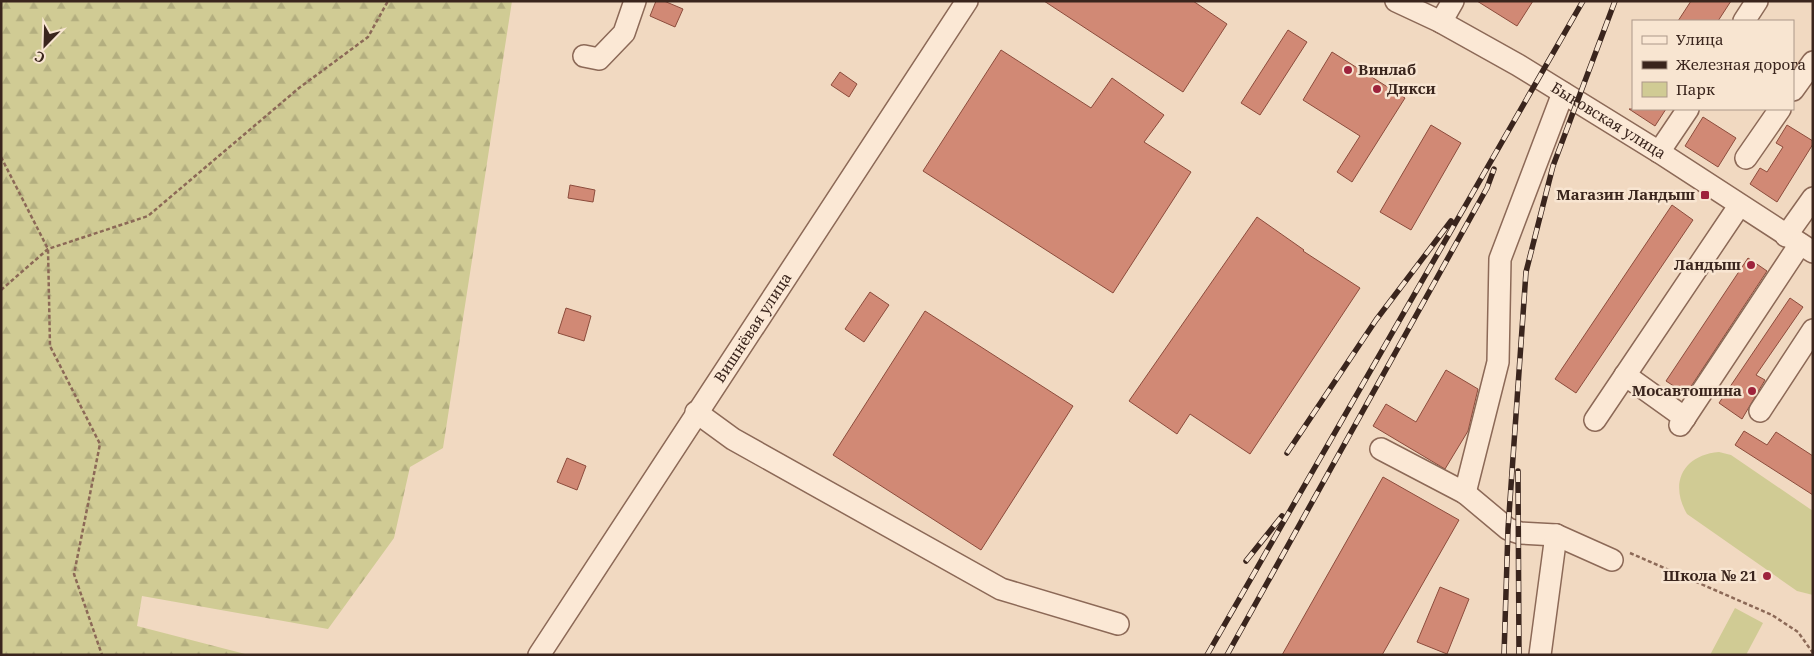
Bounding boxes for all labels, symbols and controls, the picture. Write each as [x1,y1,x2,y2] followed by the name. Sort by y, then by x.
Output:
[20,20,70,70] north arrow
[1632,20,1794,110] legend
[1676,29,1724,49] text: Улица
[32,47,48,68] text: С
[1675,54,1806,74] text: Железная дорога
[1358,59,1416,79] place label: Винлаб
[1342,64,1354,76] marker: Винлаб
[1548,77,1670,163] street label: Быковская улица
[1387,78,1436,98] place label: Дикси
[1676,79,1715,99] text: Парк
[1371,83,1383,95] marker: Дикси
[1556,184,1695,204] place label: Магазин Ландыш
[1699,189,1711,201] marker: Магазин Ландыш
[1674,254,1741,274] place label: Ландыш
[1745,259,1757,271] marker: Ландыш
[709,268,796,386] street label: Вишнёвая улица
[1632,380,1742,400] place label: Мосавтошина
[1746,385,1758,397] marker: Мосавтошина
[1663,565,1757,585] place label: Школа № 21
[1761,570,1773,582] marker: Школа № 21

